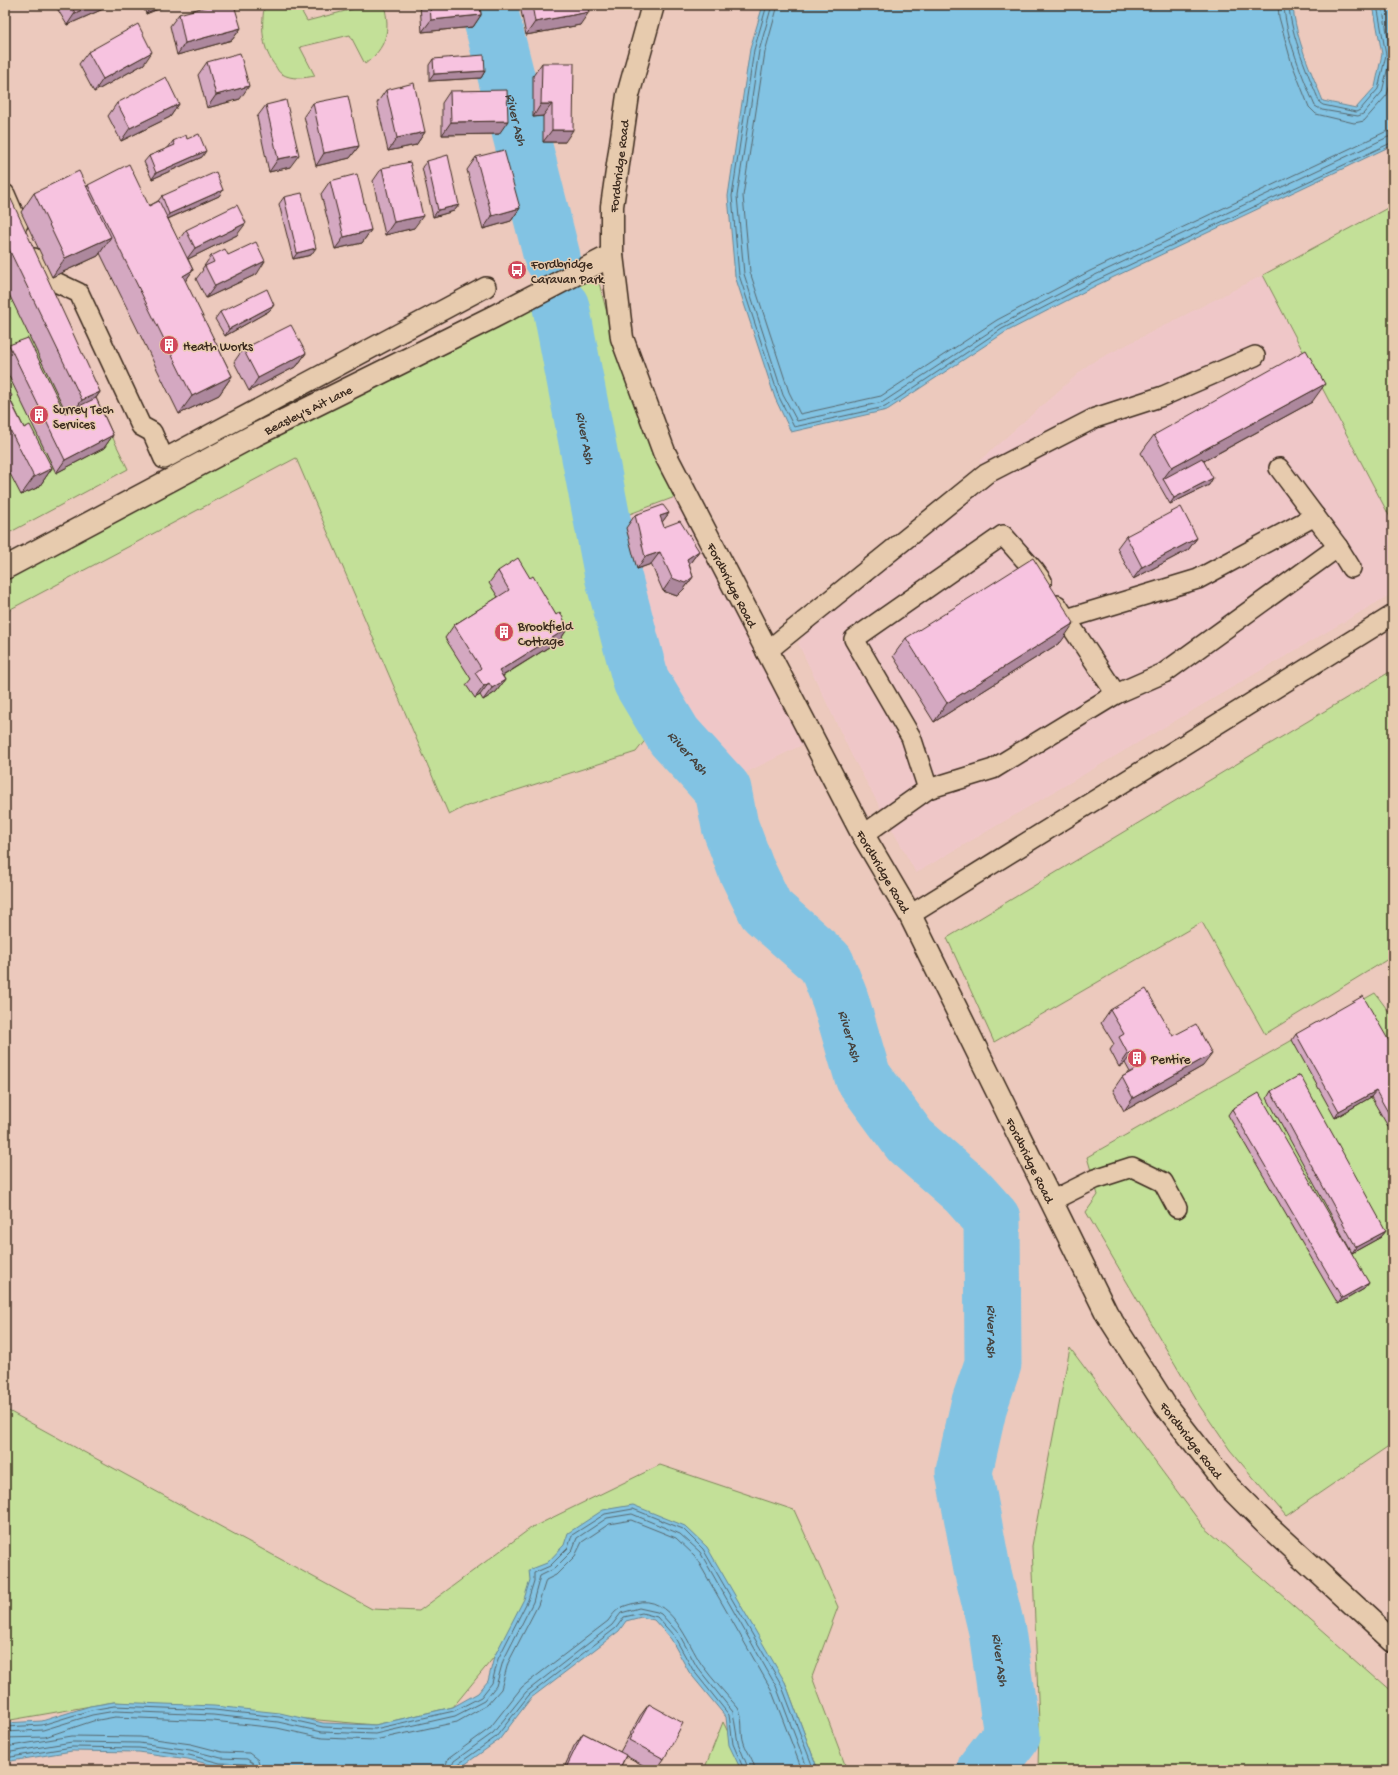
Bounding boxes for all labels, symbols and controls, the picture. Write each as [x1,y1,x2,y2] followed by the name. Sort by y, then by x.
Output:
[500,92,530,148] water label: River Ash
[607,118,634,214] street label: Fordbridge Road
[530,258,605,288] place label: Fordbridge Caravan Park
[506,259,528,281] bus stop icon: Fordbridge Caravan Park
[158,334,180,356] building icon: Heath Works
[183,340,254,355] place label: Heath Works
[261,383,356,440] street label: Beasley's Ait Lane
[53,403,114,433] place label: Surrey Tech Services
[28,404,50,426] building icon: Surrey Tech Services
[570,410,597,466] water label: River Ash
[702,540,759,632] street label: Fordbridge Road
[517,620,574,650] place label: Brookfield Cottage
[493,621,515,643] building icon: Brookfield Cottage
[662,729,712,780] water label: River Ash
[851,827,913,917] street label: Fordbridge Road
[833,1009,864,1065] water label: River Ash
[1126,1047,1148,1069] building icon: Pentire
[1150,1053,1191,1068] place label: Pentire
[1001,1115,1057,1207] street label: Fordbridge Road
[982,1305,999,1358] water label: River Ash
[1155,1399,1225,1484] street label: Fordbridge Road
[986,1633,1011,1688] water label: River Ash

